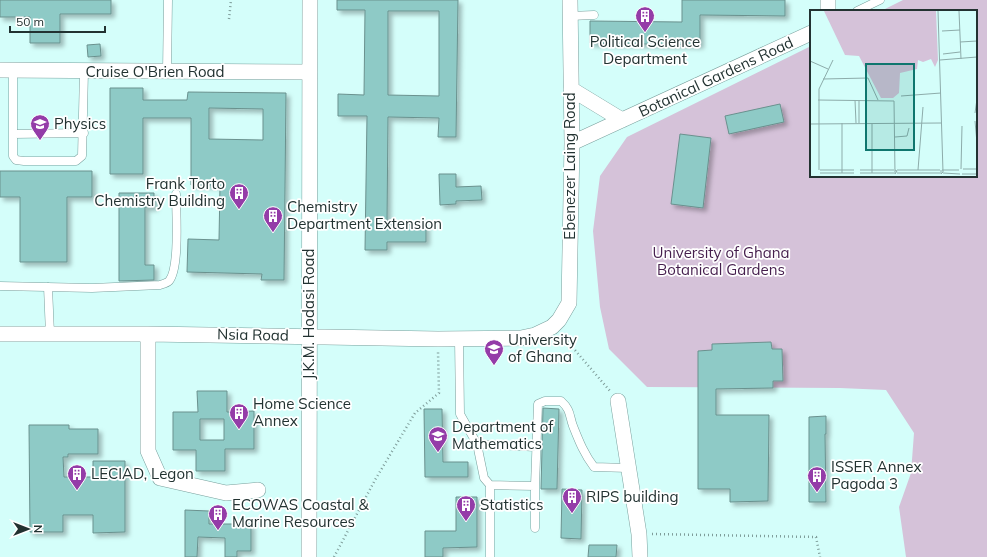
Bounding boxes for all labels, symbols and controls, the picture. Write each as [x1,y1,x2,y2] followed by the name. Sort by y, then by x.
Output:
[634,5,656,33] building icon: Political Science Department
[10,8,105,34] scale bar
[810,10,977,177] inset map
[16,14,44,29] text: 50 m
[590,32,700,68] place label: Political Science Department
[635,32,796,121] street label: Botanical Gardens Road
[85,62,225,81] street label: Cruise O'Brien Road
[560,92,579,240] street label: Ebenezer Laing Road
[29,113,51,141] school or university icon: Physics
[54,114,106,133] place label: Physics
[94,174,225,210] place label: Frank Torto Chemistry Building
[228,182,250,210] building icon: Frank Torto Chemistry Building
[287,197,442,233] place label: Chemistry Department Extension
[262,205,284,233] building icon: Chemistry Department Extension
[653,243,789,279] park label: University of Ghana Botanical Gardens
[299,248,318,380] street label: J.K.M. Hodasi Road
[217,324,289,345] street label: Nsia Road
[508,330,577,366] place label: University of Ghana
[483,338,505,366] school or university icon: University of Ghana
[253,394,351,430] place label: Home Science Annex
[228,402,250,430] building icon: Home Science Annex
[452,417,554,453] place label: Department of Mathematics
[427,425,449,453] school or university icon: Department of Mathematics
[831,457,921,493] place label: ISSER Annex Pagoda 3
[66,463,88,491] building icon: LECIAD, Legon
[91,464,194,483] place label: LECIAD, Legon
[806,465,828,493] building icon: ISSER Annex Pagoda 3
[561,486,583,514] building icon: RIPS building
[586,487,679,506] place label: RIPS building
[455,494,477,522] building icon: Statistics
[232,495,369,531] place label: ECOWAS Coastal & Marine Resources
[480,495,543,514] place label: Statistics
[207,503,229,531] building icon: ECOWAS Coastal & Marine Resources
[8,509,48,549] north arrow
[31,525,45,533] text: N

